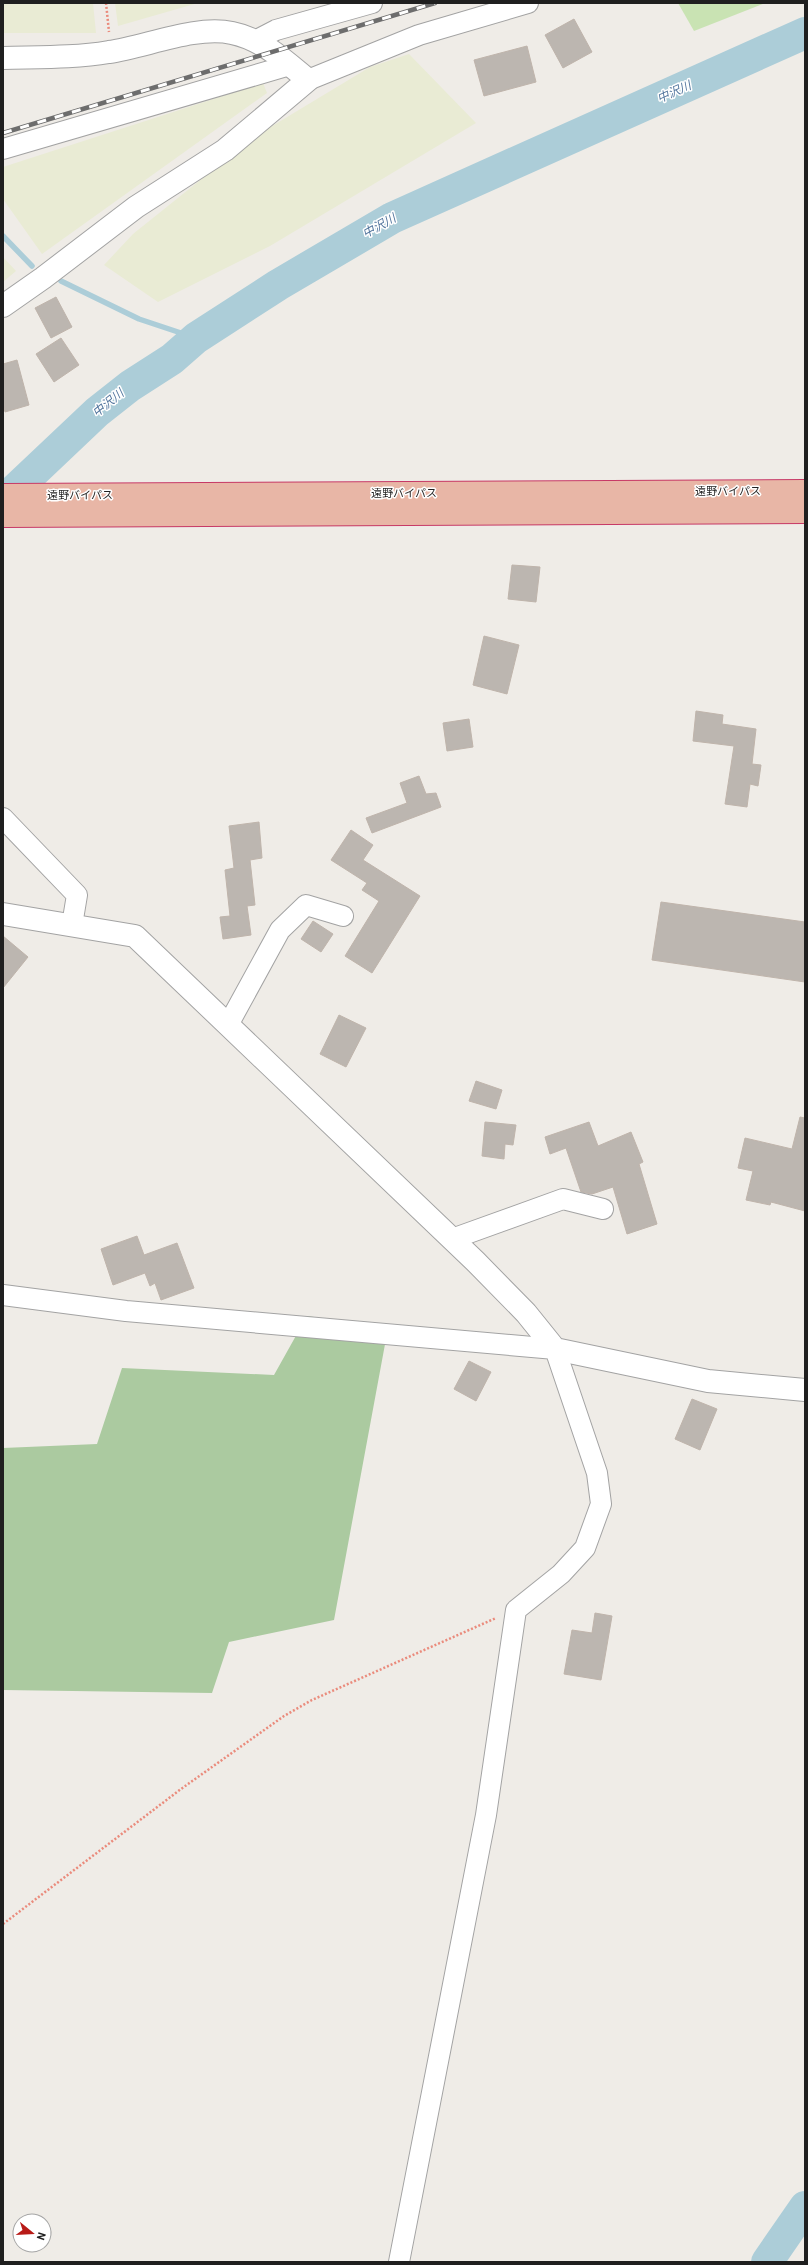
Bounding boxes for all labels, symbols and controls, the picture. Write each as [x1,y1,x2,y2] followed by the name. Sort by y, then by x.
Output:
[654,77,695,105] water label: 中沢川
[359,209,399,240] water label: 中沢川
[89,384,127,419] water label: 中沢川
[695,484,761,497] street label: 遠野バイパス
[371,486,437,499] street label: 遠野バイパス
[47,488,113,501] street label: 遠野バイパス
[12,2213,52,2253] north arrow
[35,2231,49,2242] text: N

